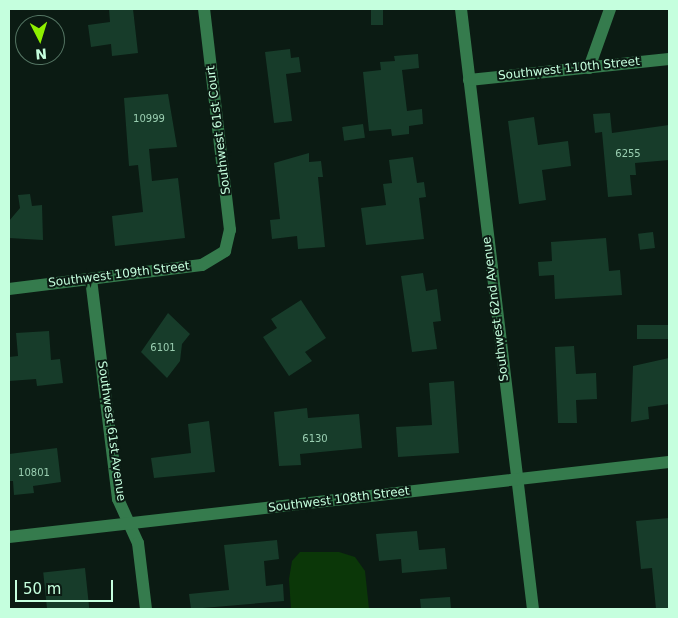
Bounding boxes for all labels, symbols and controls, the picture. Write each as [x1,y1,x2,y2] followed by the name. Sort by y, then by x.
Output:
[15,15,65,65] north arrow
[35,45,48,62] text: N
[497,54,641,84] street label: Southwest 110th Street
[204,65,234,195] street label: Southwest 61st Court
[133,113,165,125] house number: 10999
[615,148,641,160] house number: 6255
[480,236,512,382] street label: Southwest 62nd Avenue
[47,259,191,291] street label: Southwest 109th Street
[150,342,176,354] house number: 6101
[94,360,128,502] street label: Southwest 61st Avenue
[302,433,328,445] house number: 6130
[18,467,50,479] house number: 10801
[267,484,411,516] street label: Southwest 108th Street
[18,570,115,602] scale bar
[23,580,61,598] text: 50 m

